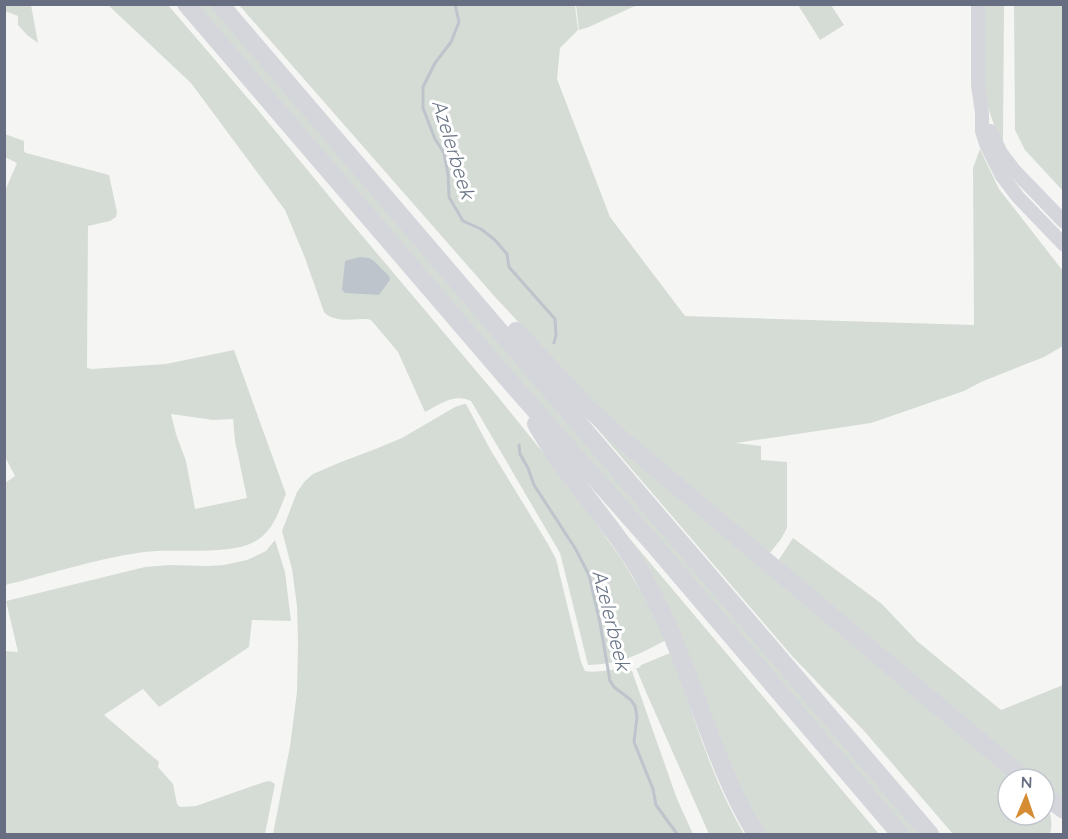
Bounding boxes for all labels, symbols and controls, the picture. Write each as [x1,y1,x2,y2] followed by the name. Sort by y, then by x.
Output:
[427,96,482,204] water label: Azelerbeek
[587,567,637,675] water label: Azelerbeek
[996,767,1056,827] north arrow
[1020,772,1033,792] text: N

